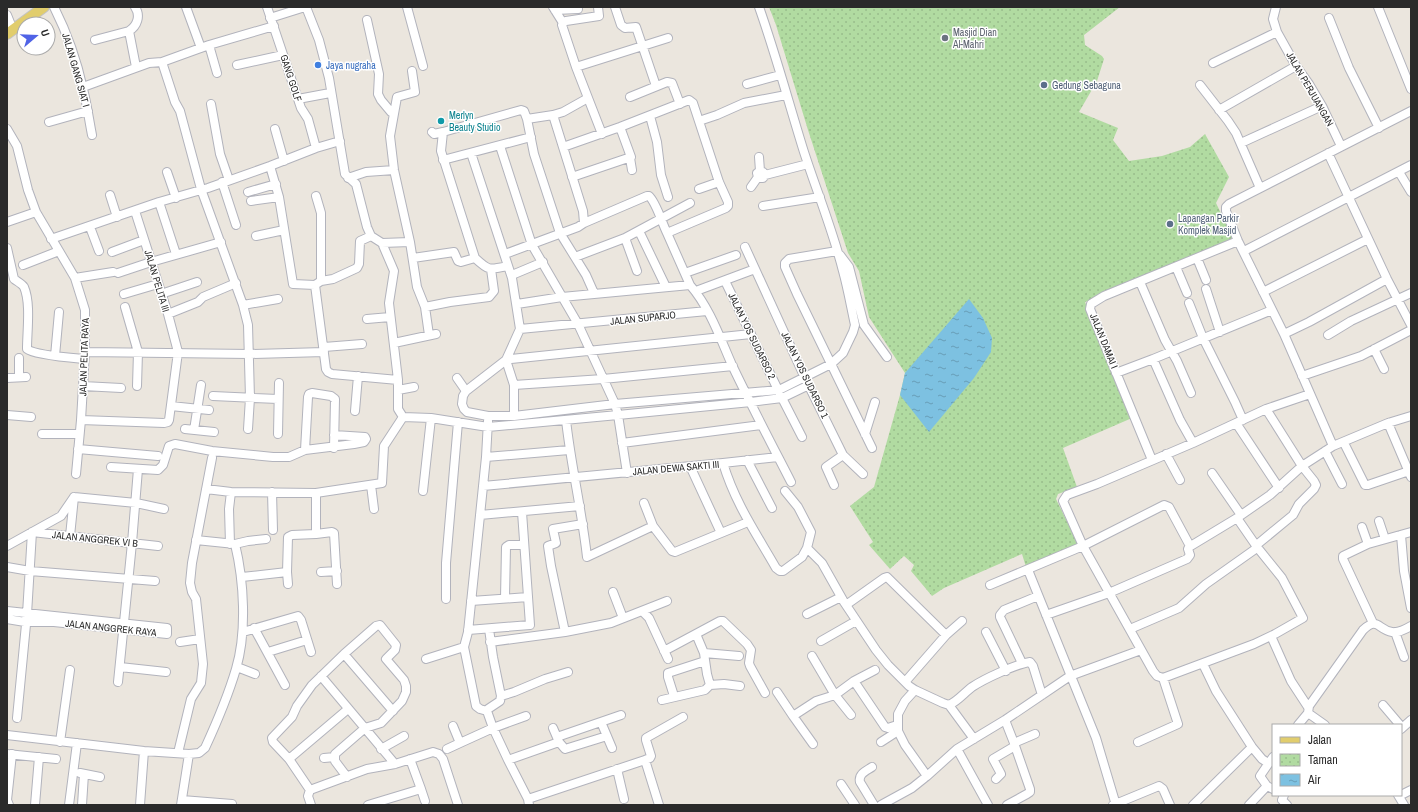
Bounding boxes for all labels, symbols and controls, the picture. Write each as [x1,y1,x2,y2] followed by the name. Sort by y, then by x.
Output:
[16,16,56,56] north arrow
[952,26,997,51] place label: Masjid Dian Al-Mahri
[38,27,53,38] text: U
[59,32,93,108] street label: JALAN GANG SIAT I
[940,33,950,43] marker: Masjid Dian Al-Mahri
[1283,49,1337,129] street label: JALAN PERJUANGAN
[277,53,305,103] street label: GANG GOLF
[326,59,376,72] place label: Jaya nugraha
[313,60,323,70] marker: Jaya nugraha
[1052,79,1121,92] place label: Gedung Sebaguna
[1039,80,1049,90] marker: Gedung Sebaguna
[449,109,501,134] place label: Merlyn Beauty Studio
[436,116,446,126] marker: Merlyn Beauty Studio
[1178,212,1239,237] place label: Lapangan Parkir Komplek Masjid
[1165,219,1175,229] marker: Lapangan Parkir Komplek Masjid
[141,248,173,314] street label: JALAN PELITA III
[725,291,779,382] street label: JALAN YOS SUDARSO 2
[610,308,676,328] street label: JALAN SUPARJO
[1087,312,1121,370] street label: JALAN DAMAI I
[76,317,92,396] street label: JALAN PELITA RAYA
[778,330,832,421] street label: JALAN YOS SUDARSO 1
[632,458,720,478] street label: JALAN DEWA SAKTI III
[51,528,139,550] street label: JALAN ANGGREK VI B
[65,617,158,639] street label: JALAN ANGGREK RAYA
[1272,724,1402,796] legend
[1308,732,1332,748] text: Jalan
[1308,752,1338,768] text: Taman
[1307,772,1321,788] text: Air

